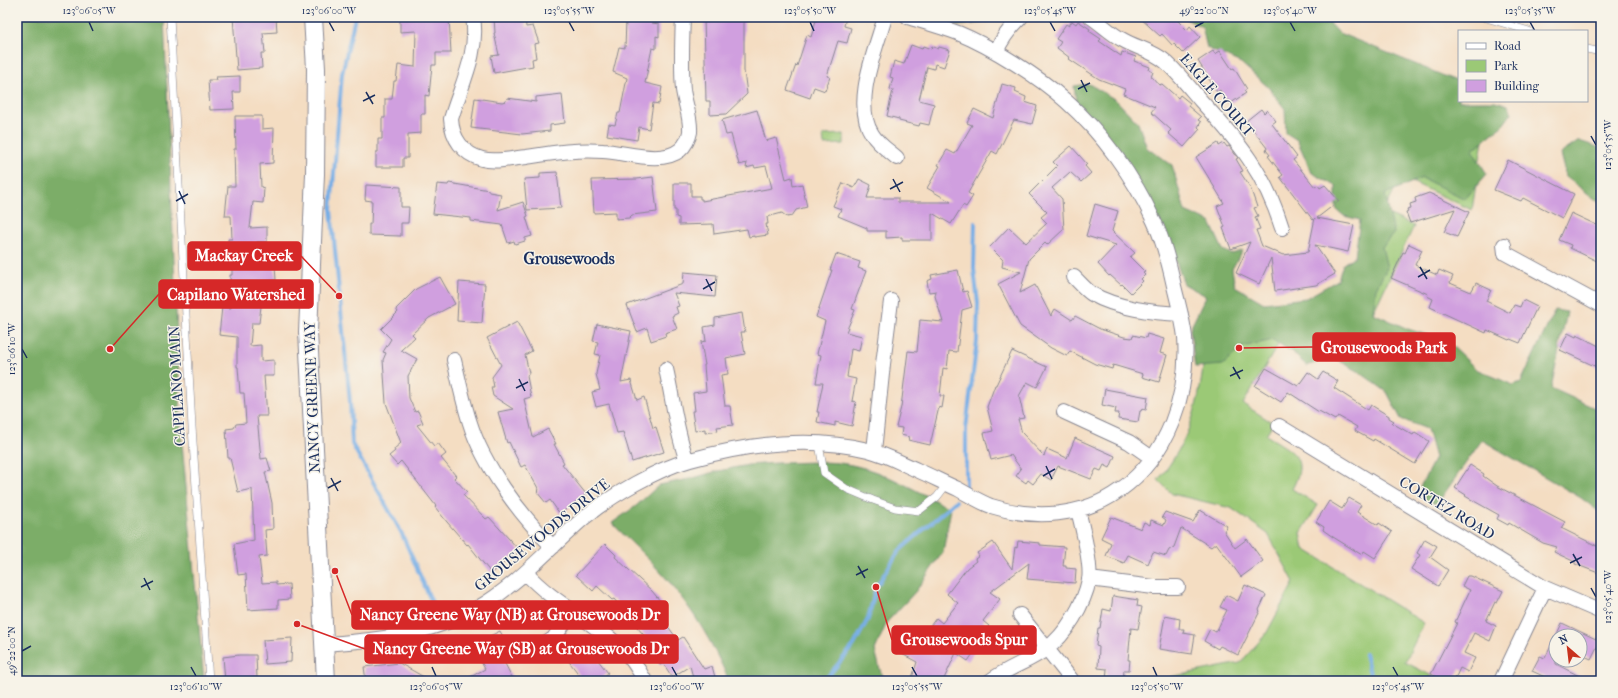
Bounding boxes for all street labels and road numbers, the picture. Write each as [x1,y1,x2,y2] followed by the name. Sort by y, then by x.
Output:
[1176,50,1259,141] street label: EAGLE COURT
[300,320,324,473] street label: NANCY GREENE WAY
[165,325,189,447] street label: CAPILANO MAIN
[1396,472,1498,544] street label: CORTEZ ROAD
[471,475,613,595] street label: GROUSEWOODS DRIVE

